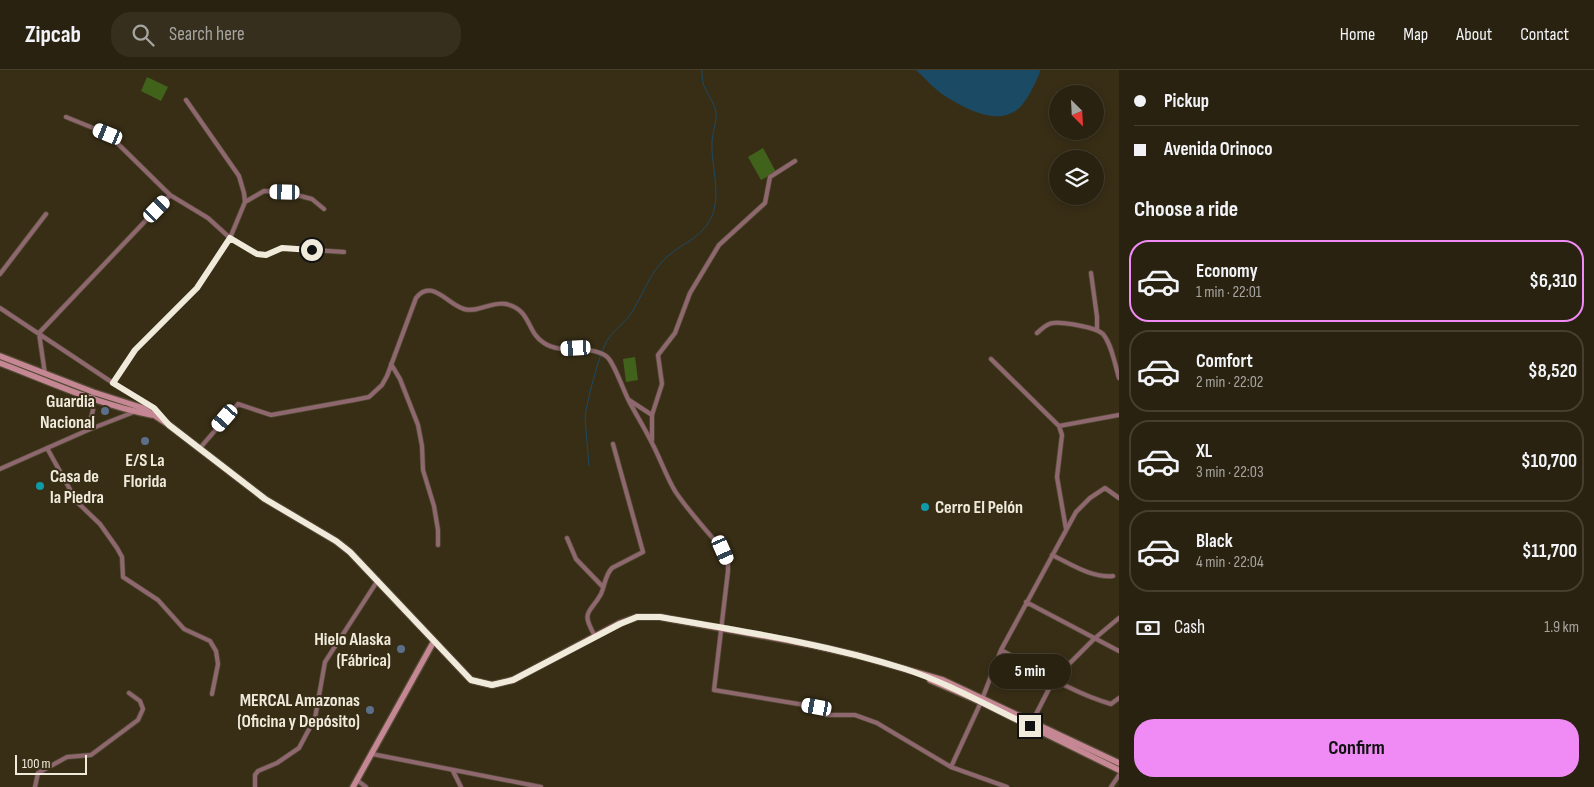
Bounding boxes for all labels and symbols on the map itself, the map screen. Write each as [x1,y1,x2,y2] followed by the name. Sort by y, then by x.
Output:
[1049,85,1104,140] north arrow
[91,121,124,147] car
[269,184,300,200] car
[141,193,172,225] car
[301,239,323,261] route start
[560,340,591,356] car
[40,391,95,433] place label: Guardia Nacional
[209,402,240,434] car
[99,405,111,417] marker: Guardia Nacional
[139,435,151,447] marker: E/S La Florida
[123,450,167,492] place label: E/S La Florida
[50,466,104,508] place label: Casa de la Piedra
[34,480,46,492] marker: Casa de la Piedra
[935,497,1023,518] place label: Cerro El Pelón
[919,501,931,513] marker: Cerro El Pelón
[710,533,735,567] car
[314,629,391,671] place label: Hielo Alaska (Fábrica)
[395,643,407,655] marker: Hielo Alaska (Fábrica)
[989,654,1071,688] callout: 5 min
[237,690,360,732] place label: MERCAL Amazonas (Oficina y Depósito)
[800,697,833,717] car
[364,704,376,716] marker: MERCAL Amazonas (Oficina y Depósito)
[1019,715,1041,737] route end
[15,752,88,775] scale bar

